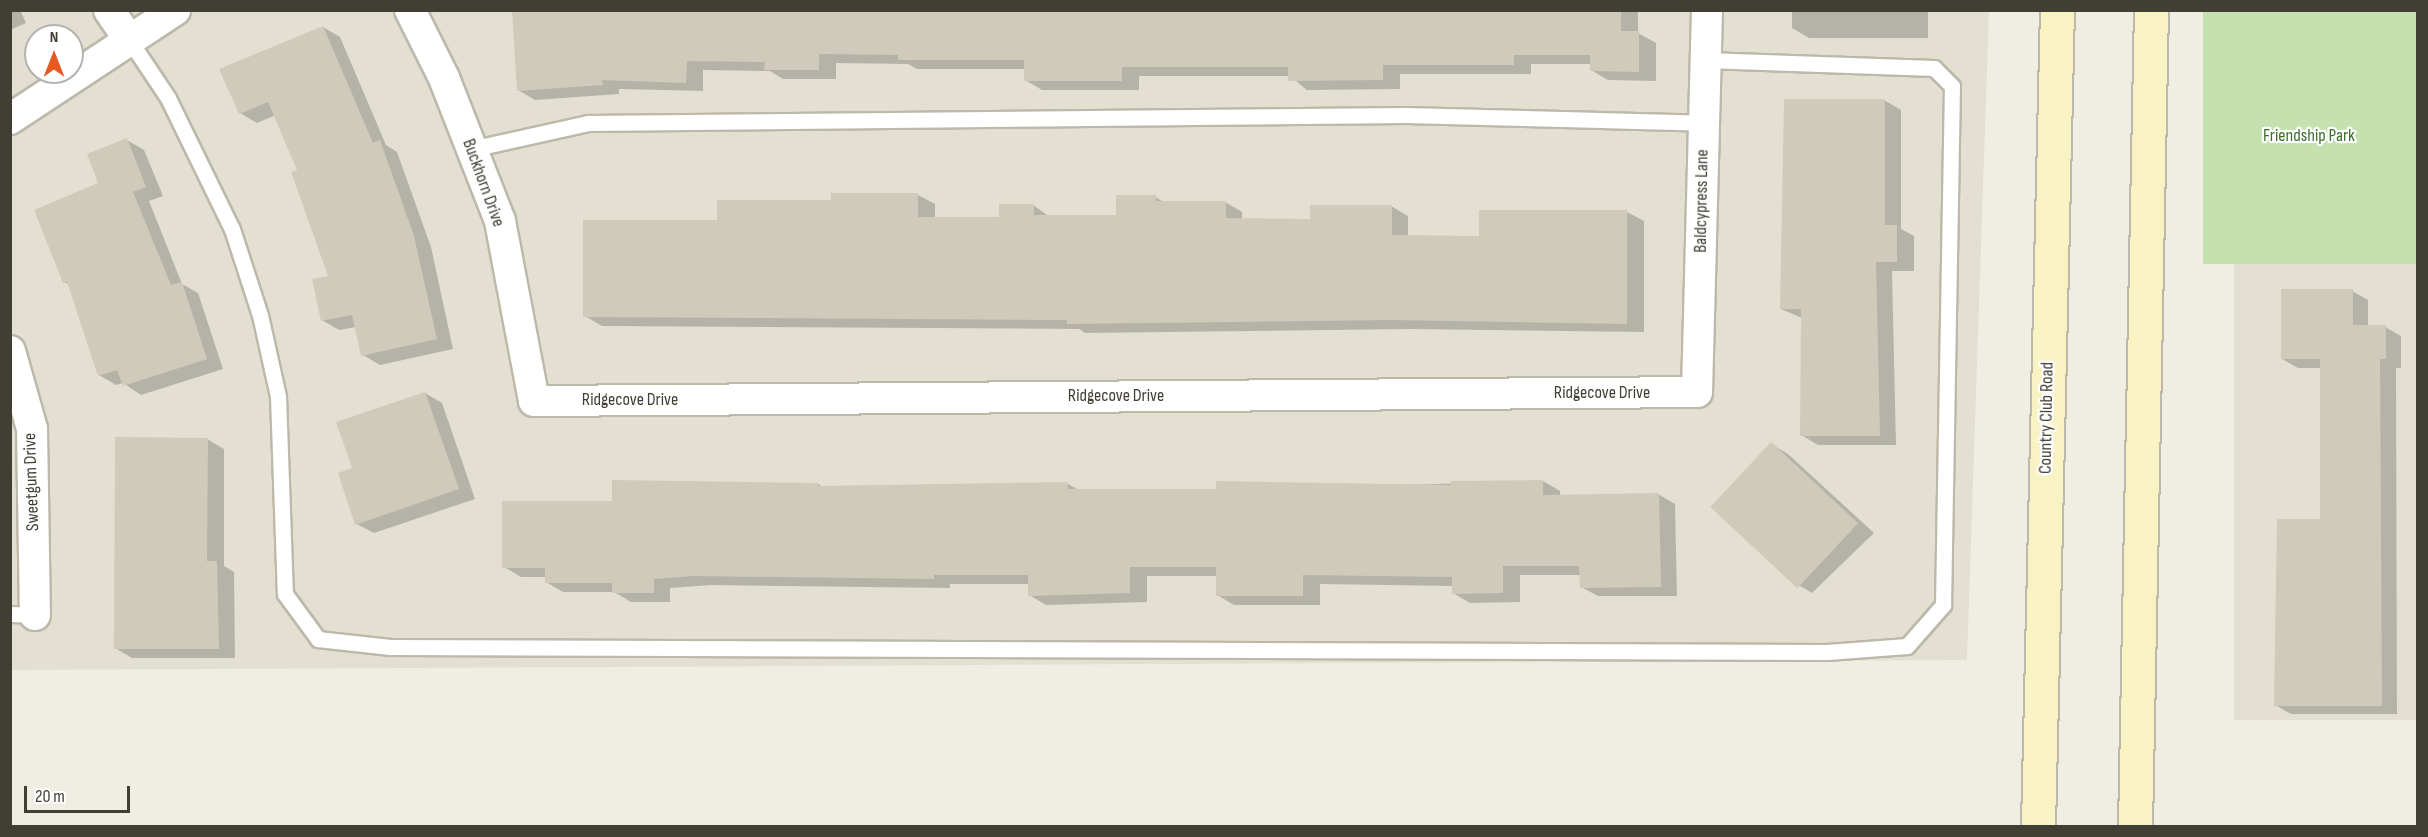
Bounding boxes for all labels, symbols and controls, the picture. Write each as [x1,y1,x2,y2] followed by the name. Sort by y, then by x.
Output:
[24,24,84,84] north arrow
[50,28,58,47] text: N
[2263,125,2355,147] park label: Friendship Park
[457,136,509,230] street label: Buckhorn Drive
[1690,149,1714,253] street label: Baldcypress Lane
[2035,362,2059,474] street label: Country Club Road
[1554,382,1650,404] street label: Ridgecove Drive
[1068,385,1164,407] street label: Ridgecove Drive
[582,389,678,411] street label: Ridgecove Drive
[19,433,45,531] street label: Sweetgum Drive
[27,774,134,812] scale bar
[35,786,65,807] text: 20 m

